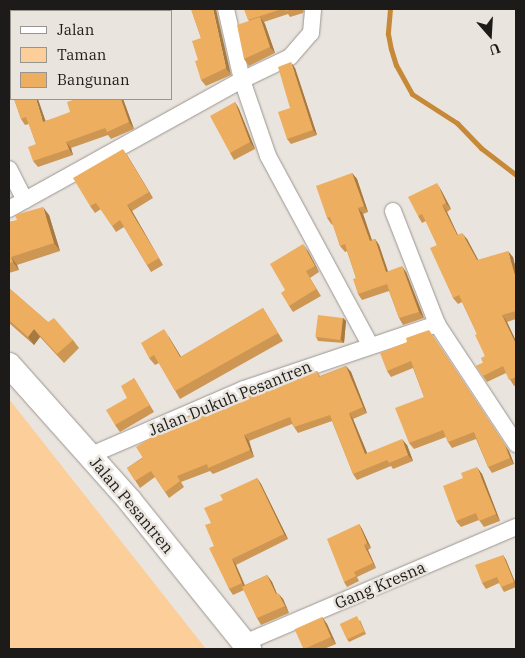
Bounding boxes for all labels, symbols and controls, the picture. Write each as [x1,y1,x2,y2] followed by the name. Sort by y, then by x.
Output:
[10,10,172,100] legend
[465,10,515,60] north arrow
[57,20,94,39] text: Jalan
[487,39,503,59] text: U
[57,45,106,64] text: Taman
[57,70,130,89] text: Bangunan
[146,357,314,439] street label: Jalan Dukuh Pesantren
[86,453,178,557] street label: Jalan Pesantren
[332,557,428,613] street label: Gang Kresna

